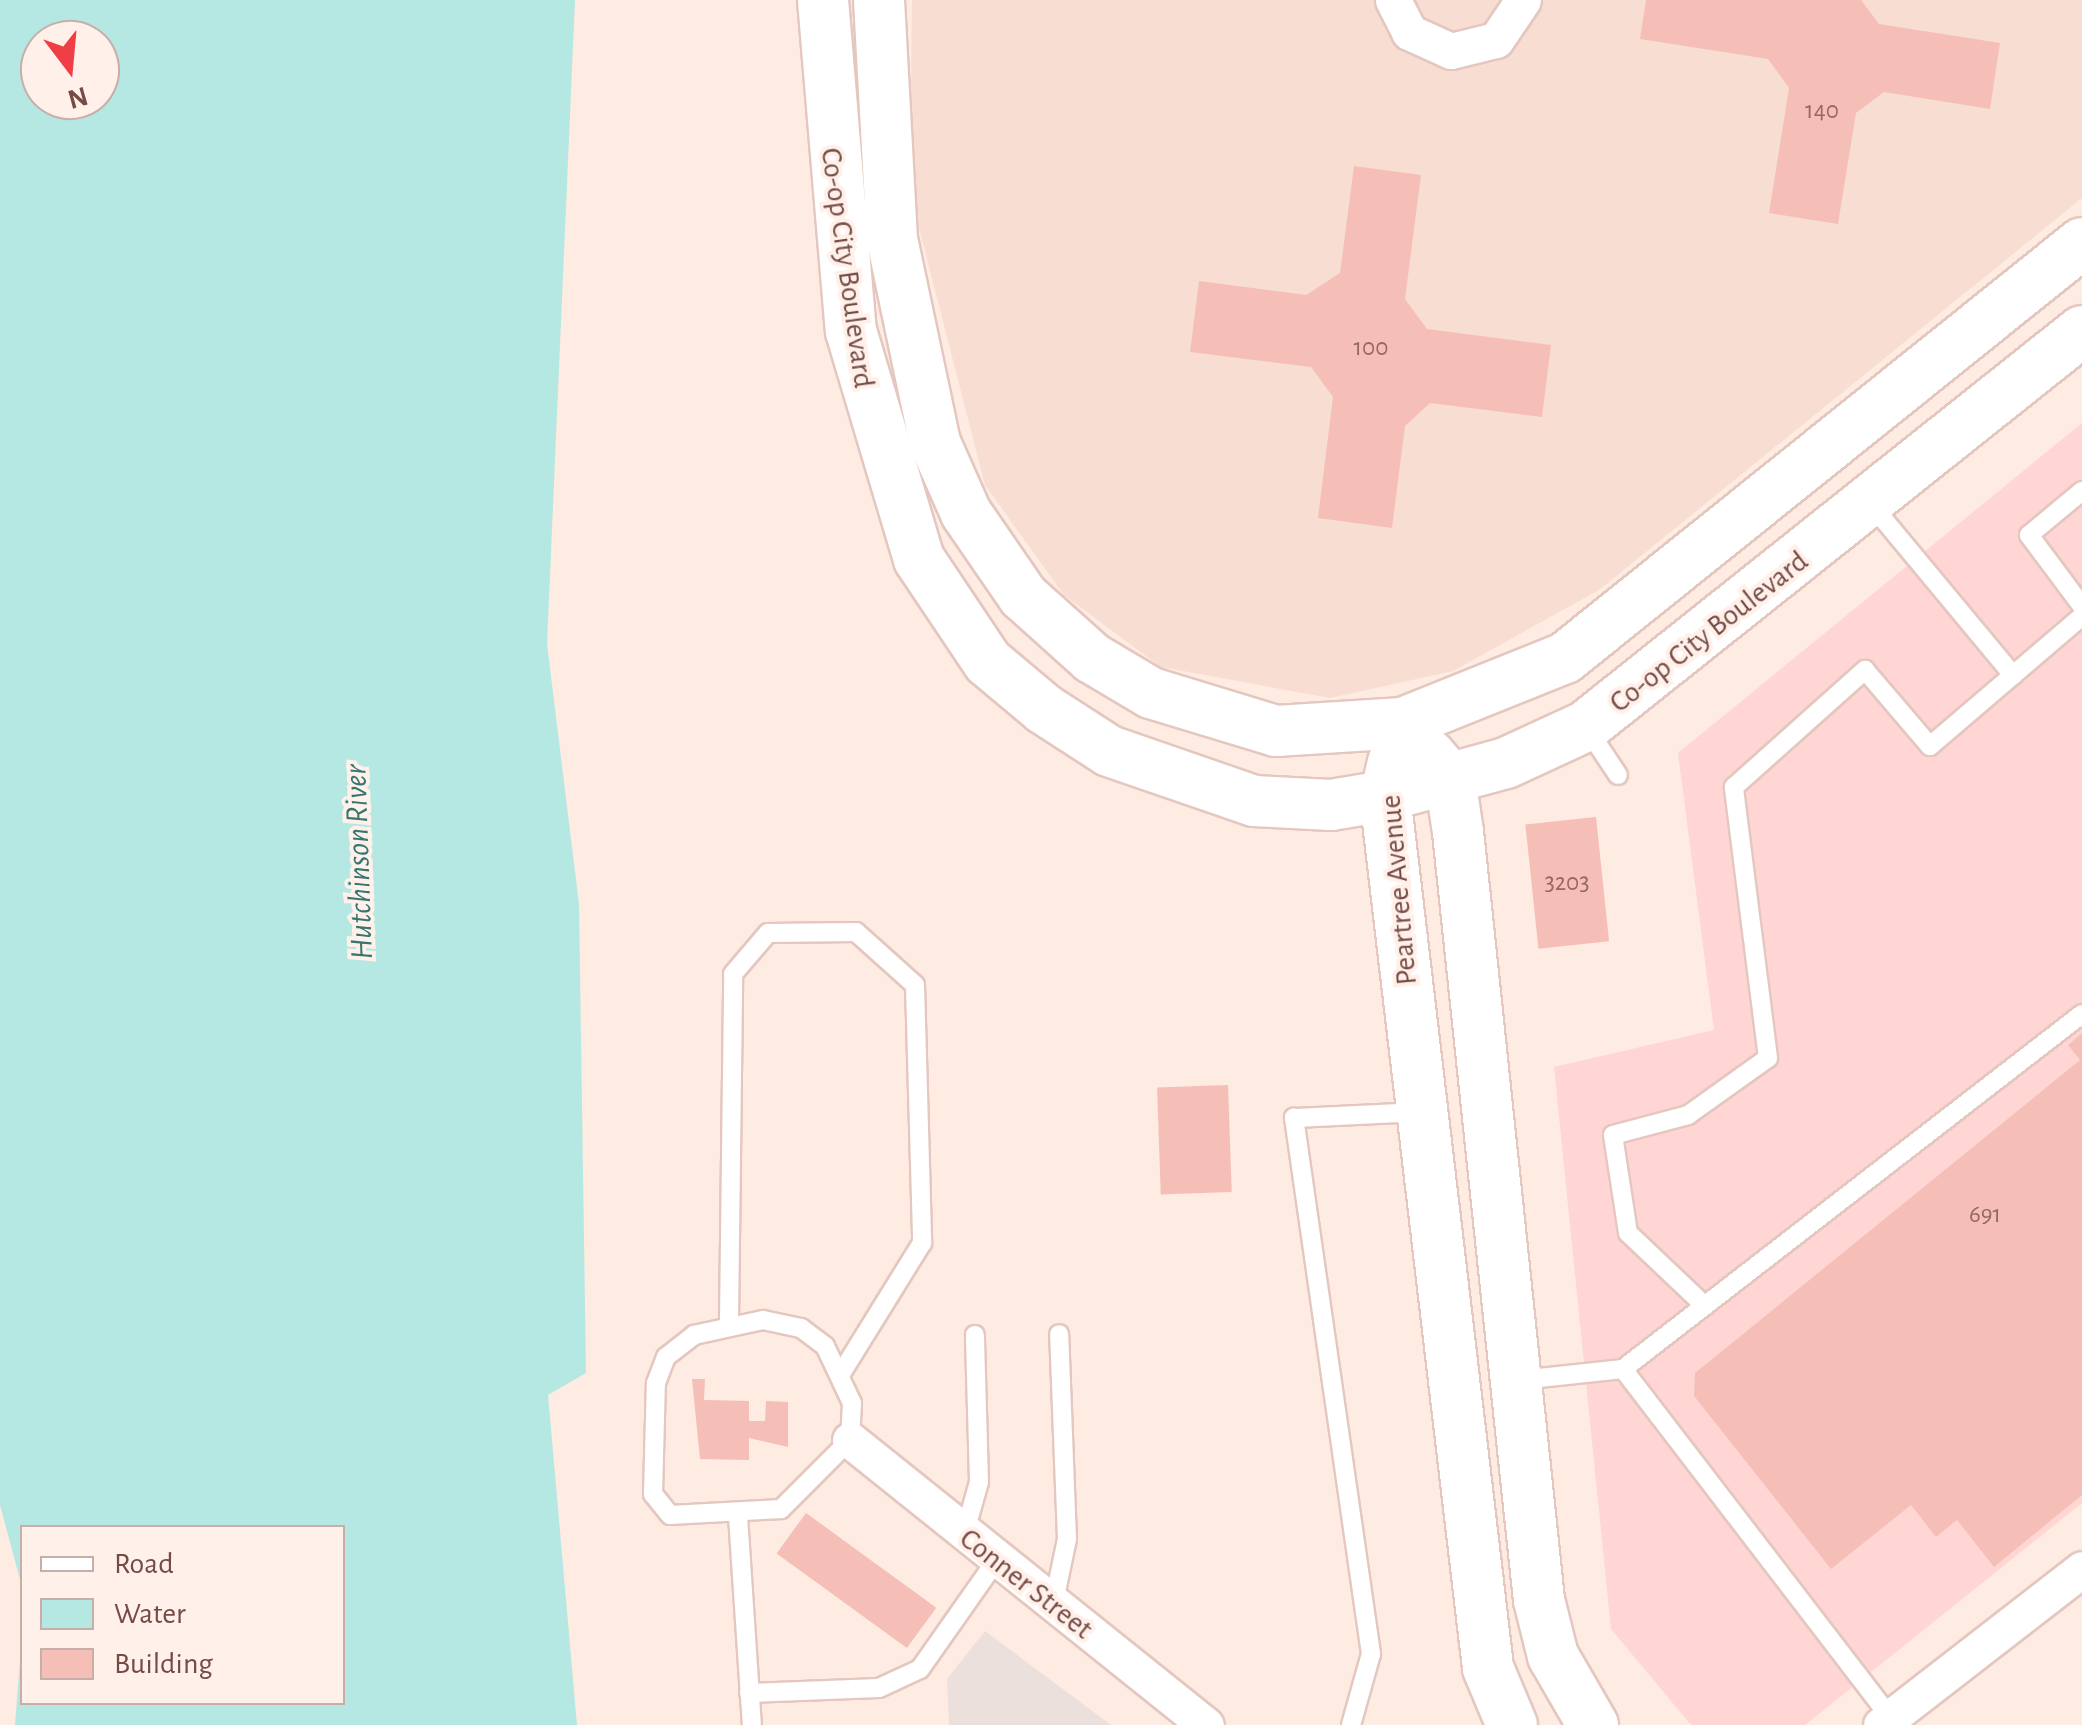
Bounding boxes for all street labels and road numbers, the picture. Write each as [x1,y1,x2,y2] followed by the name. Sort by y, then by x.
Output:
[812,146,882,390] street label: Co-op City Boulevard
[1603,543,1815,721] street label: Co-op City Boulevard
[1373,793,1425,987] street label: Peartree Avenue
[952,1521,1100,1647] street label: Conner Street

